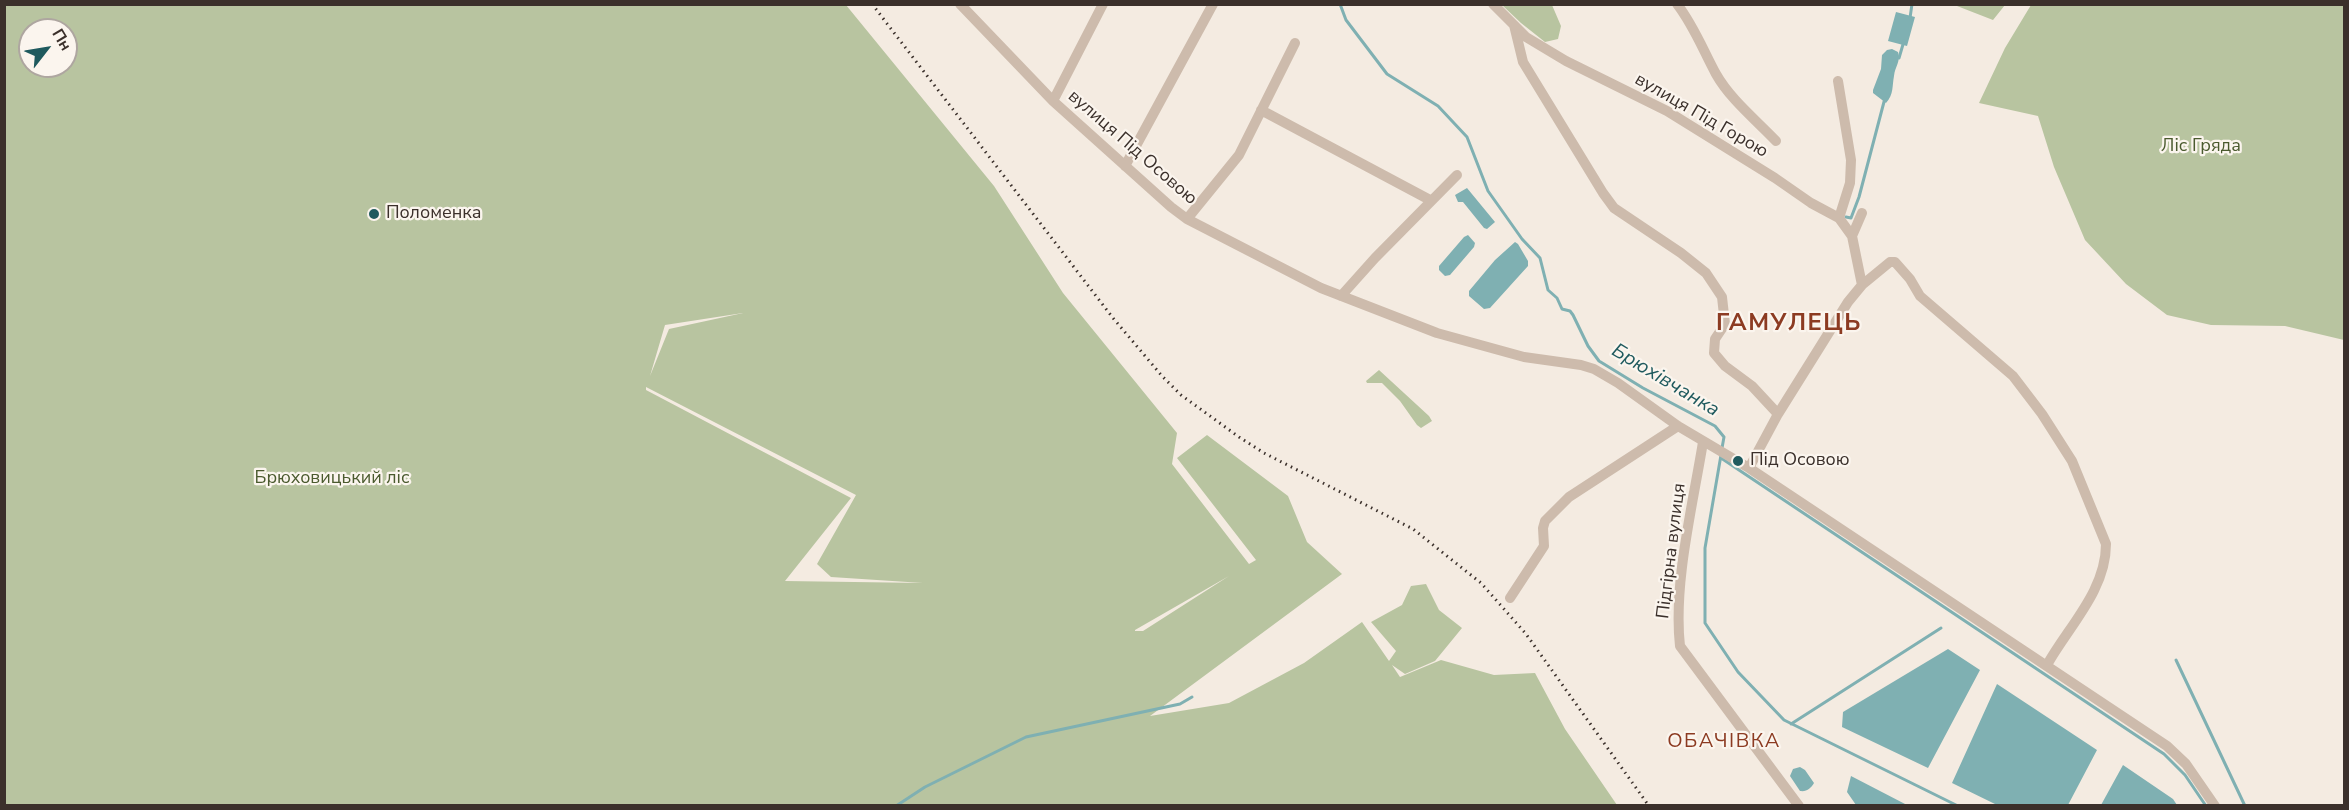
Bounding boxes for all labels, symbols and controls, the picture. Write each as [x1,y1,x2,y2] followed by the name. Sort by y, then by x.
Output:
[18,18,78,78] north arrow
[47,25,77,55] text: Пн
[1630,69,1772,163] street label: вулиця Під Горою
[1063,86,1201,210] street label: вулиця Під Осовою
[2161,136,2241,158] park label: Ліс Гряда
[386,203,481,225] place label: Поломенка
[367,207,381,221] marker: Поломенка
[1716,310,1862,338] district label: ГАМУЛЕЦЬ
[1607,339,1723,423] water label: Брюхівчанка
[1750,450,1850,472] place label: Під Осовою
[1731,454,1745,468] marker: Під Осовою
[255,468,409,490] park label: Брюховицький ліс
[1653,482,1691,620] street label: Підгірна вулиця
[1667,730,1781,754] district label: ОБАЧІВКА

